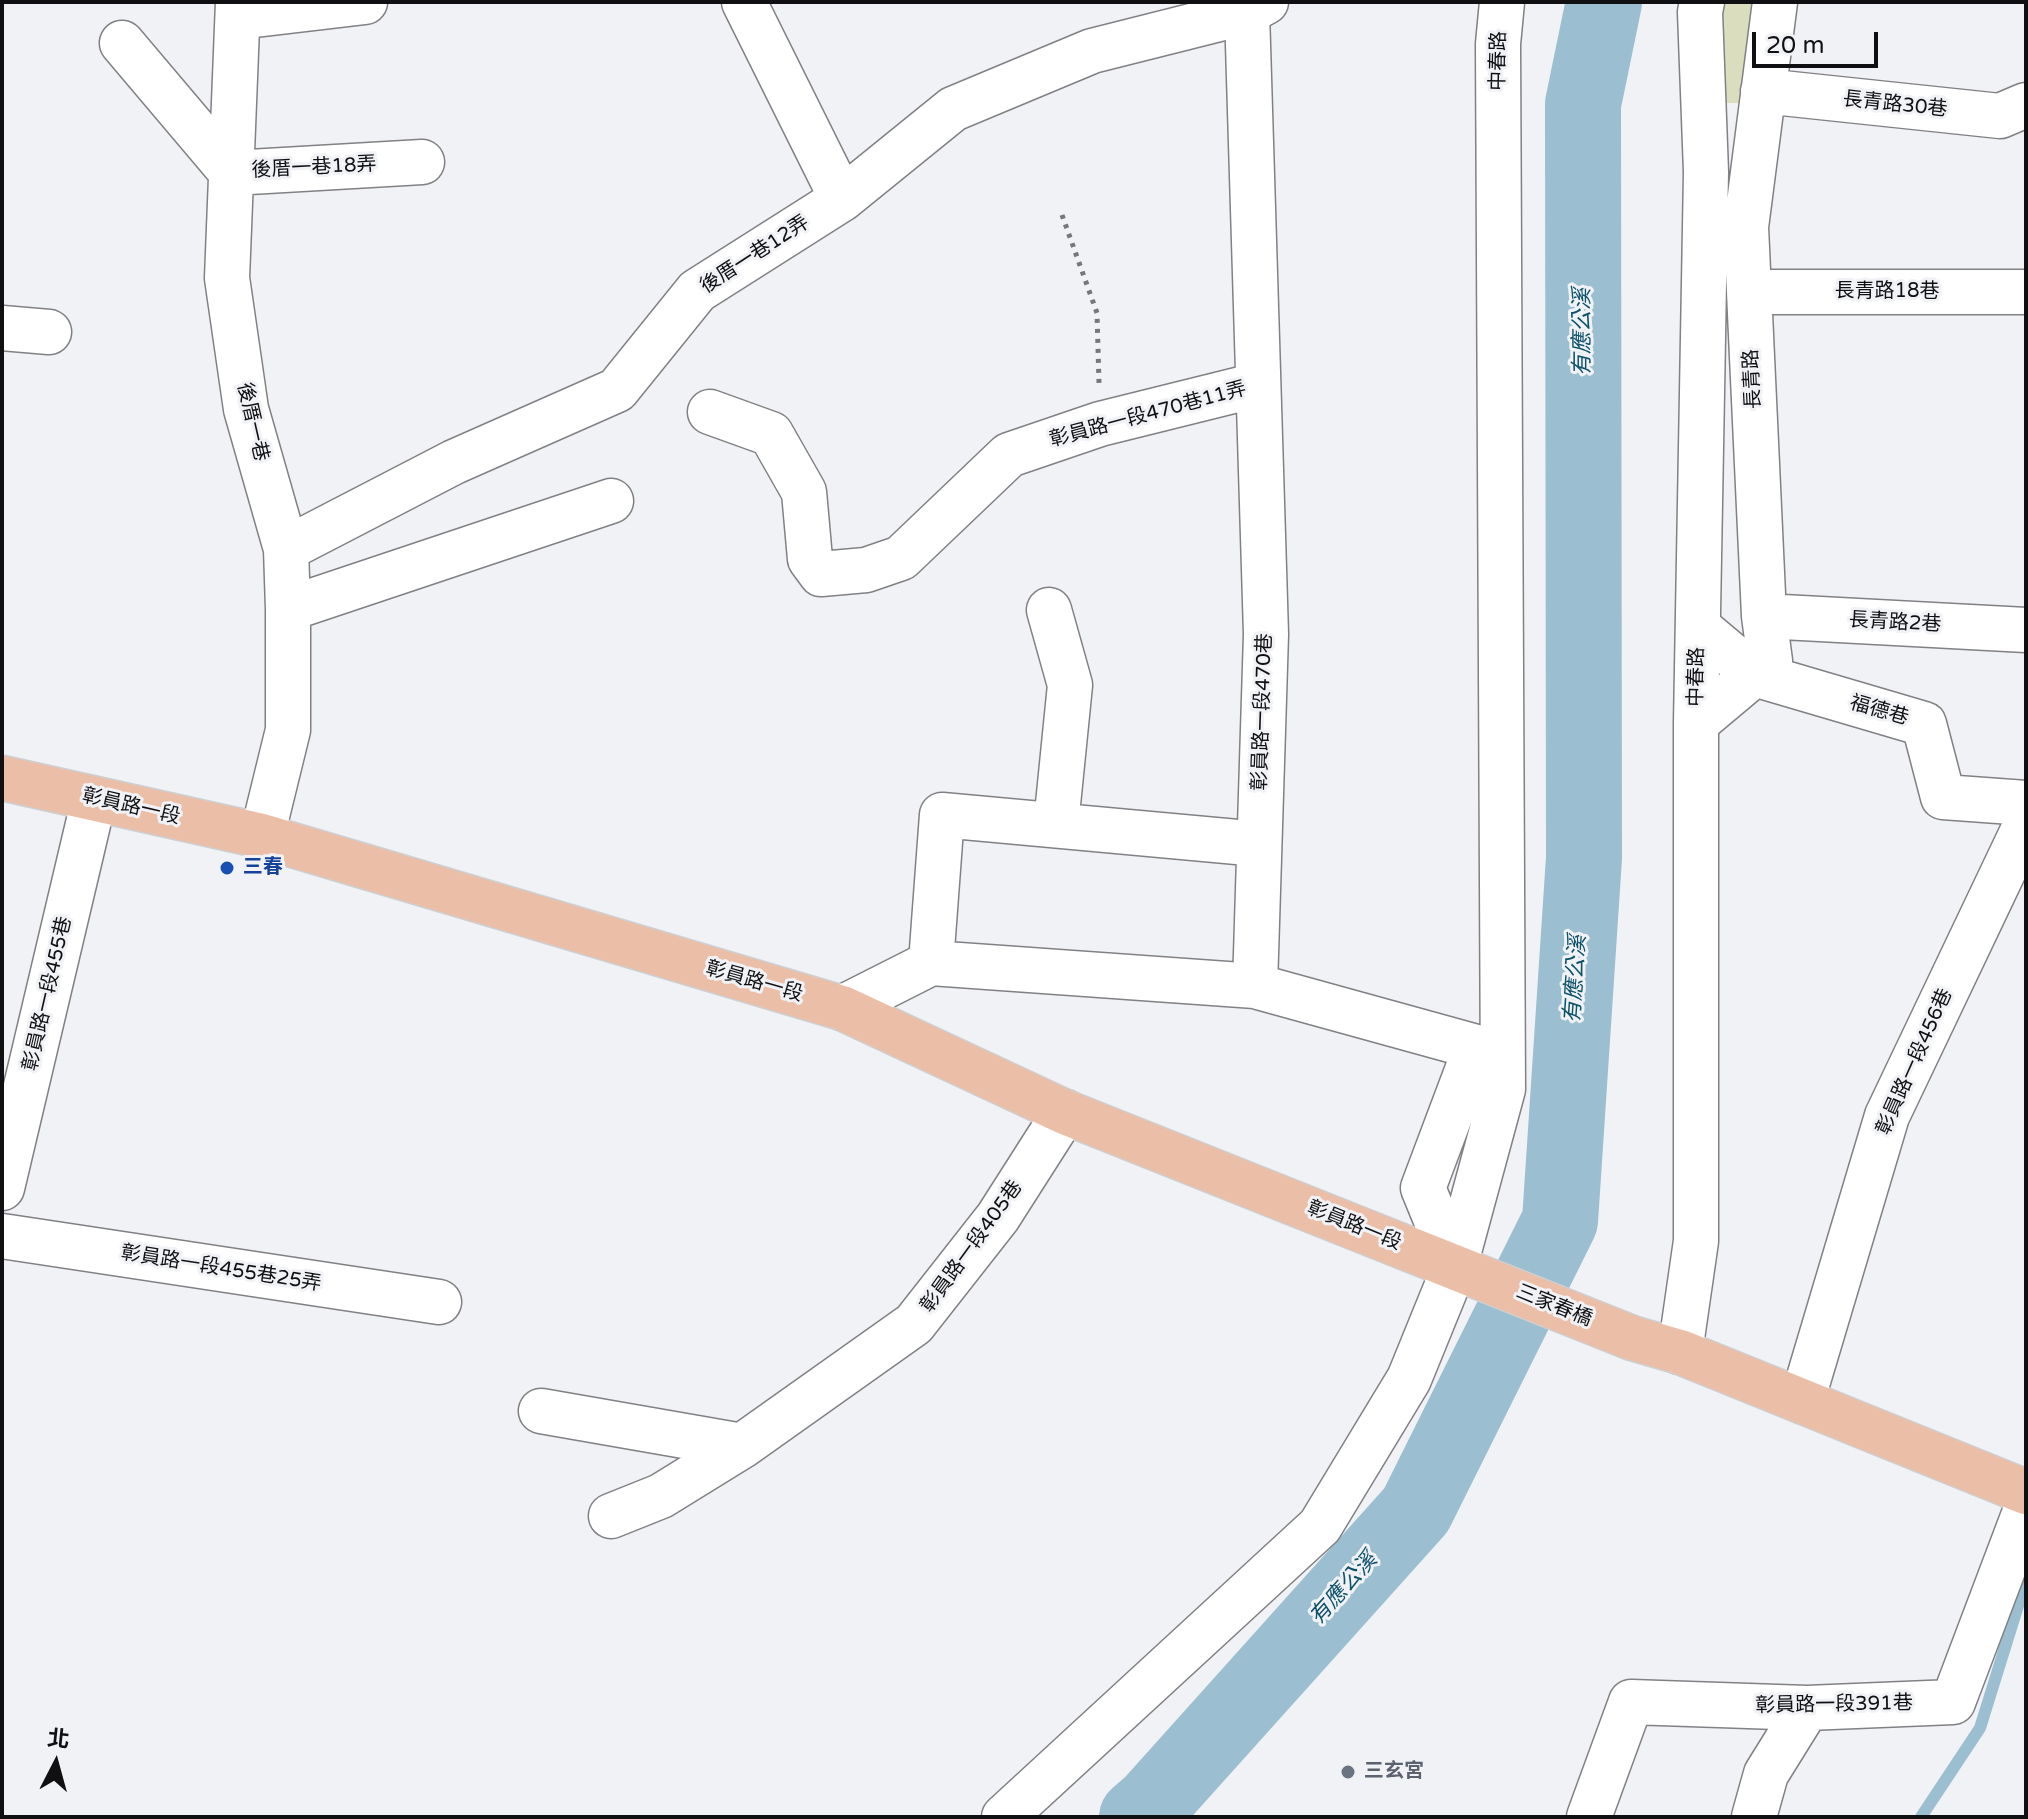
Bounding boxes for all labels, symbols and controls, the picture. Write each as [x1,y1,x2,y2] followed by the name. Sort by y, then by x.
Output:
[1756,16,1882,66] scale bar
[1486,31,1512,91] street label: 中春路
[1766,31,1824,60] text: 20 m
[1841,88,1949,122] street label: 長青路30巷
[251,153,377,183] street label: 後厝一巷18弄
[696,211,814,299] street label: 後厝一巷12弄
[1834,280,1940,304] street label: 長青路18巷
[1570,288,1596,376] water label: 有應公溪
[1739,348,1767,410] street label: 長青路
[1047,377,1249,453] street label: 彰員路一段470巷11弄
[231,380,273,464] street label: 後厝一巷
[1848,609,1942,637] street label: 長青路2巷
[1248,633,1278,791] street label: 彰員路一段470巷
[1684,647,1710,707] street label: 中春路
[1847,691,1911,731] street label: 福德巷
[80,784,182,830] street label: 彰員路一段
[243,856,283,880] place label: 三春
[218,859,236,877] marker: 三春
[19,914,77,1074] street label: 彰員路一段455巷
[1560,934,1592,1024] water label: 有應公溪
[703,957,805,1007] street label: 彰員路一段
[1872,985,1958,1139] street label: 彰員路一段456巷
[916,1176,1028,1318] street label: 彰員路一段405巷
[1303,1196,1405,1256] street label: 彰員路一段
[119,1241,323,1297] street label: 彰員路一段455巷25弄
[1512,1280,1596,1332] street label: 三家春橋
[1305,1547,1383,1631] water label: 有應公溪
[1755,1692,1913,1718] street label: 彰員路一段391巷
[16,1723,96,1803] north arrow
[46,1725,71,1753] text: 北
[1364,1760,1424,1784] place label: 三玄宮
[1339,1763,1357,1781] marker: 三玄宮

